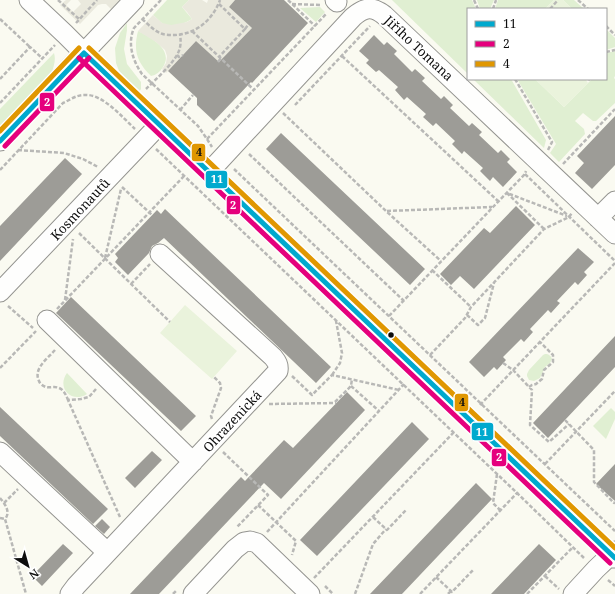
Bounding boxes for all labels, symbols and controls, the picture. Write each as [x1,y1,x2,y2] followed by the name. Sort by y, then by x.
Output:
[467,8,607,80] legend
[380,11,457,85] street label: Jiřího Tomana
[503,15,516,32] text: 11
[503,35,510,52] text: 2
[503,55,510,72] text: 4
[39,92,55,112] line badge: 2
[44,94,50,109] text: 2
[191,143,206,162] line badge: 4
[196,144,202,159] text: 4
[205,170,228,189] line badge: 11
[211,171,223,186] text: 11
[47,174,113,244] street label: Kosmonautů
[226,195,241,215] line badge: 2
[230,197,236,212] text: 2
[386,330,396,340] unlabelled marker
[199,386,265,456] street label: Ohrazenická
[454,393,469,412] line badge: 4
[459,394,465,409] text: 4
[471,422,494,441] line badge: 11
[476,424,488,439] text: 11
[491,448,507,467] line badge: 2
[496,449,502,464] text: 2
[8,546,48,586] north arrow
[26,566,42,583] text: N

